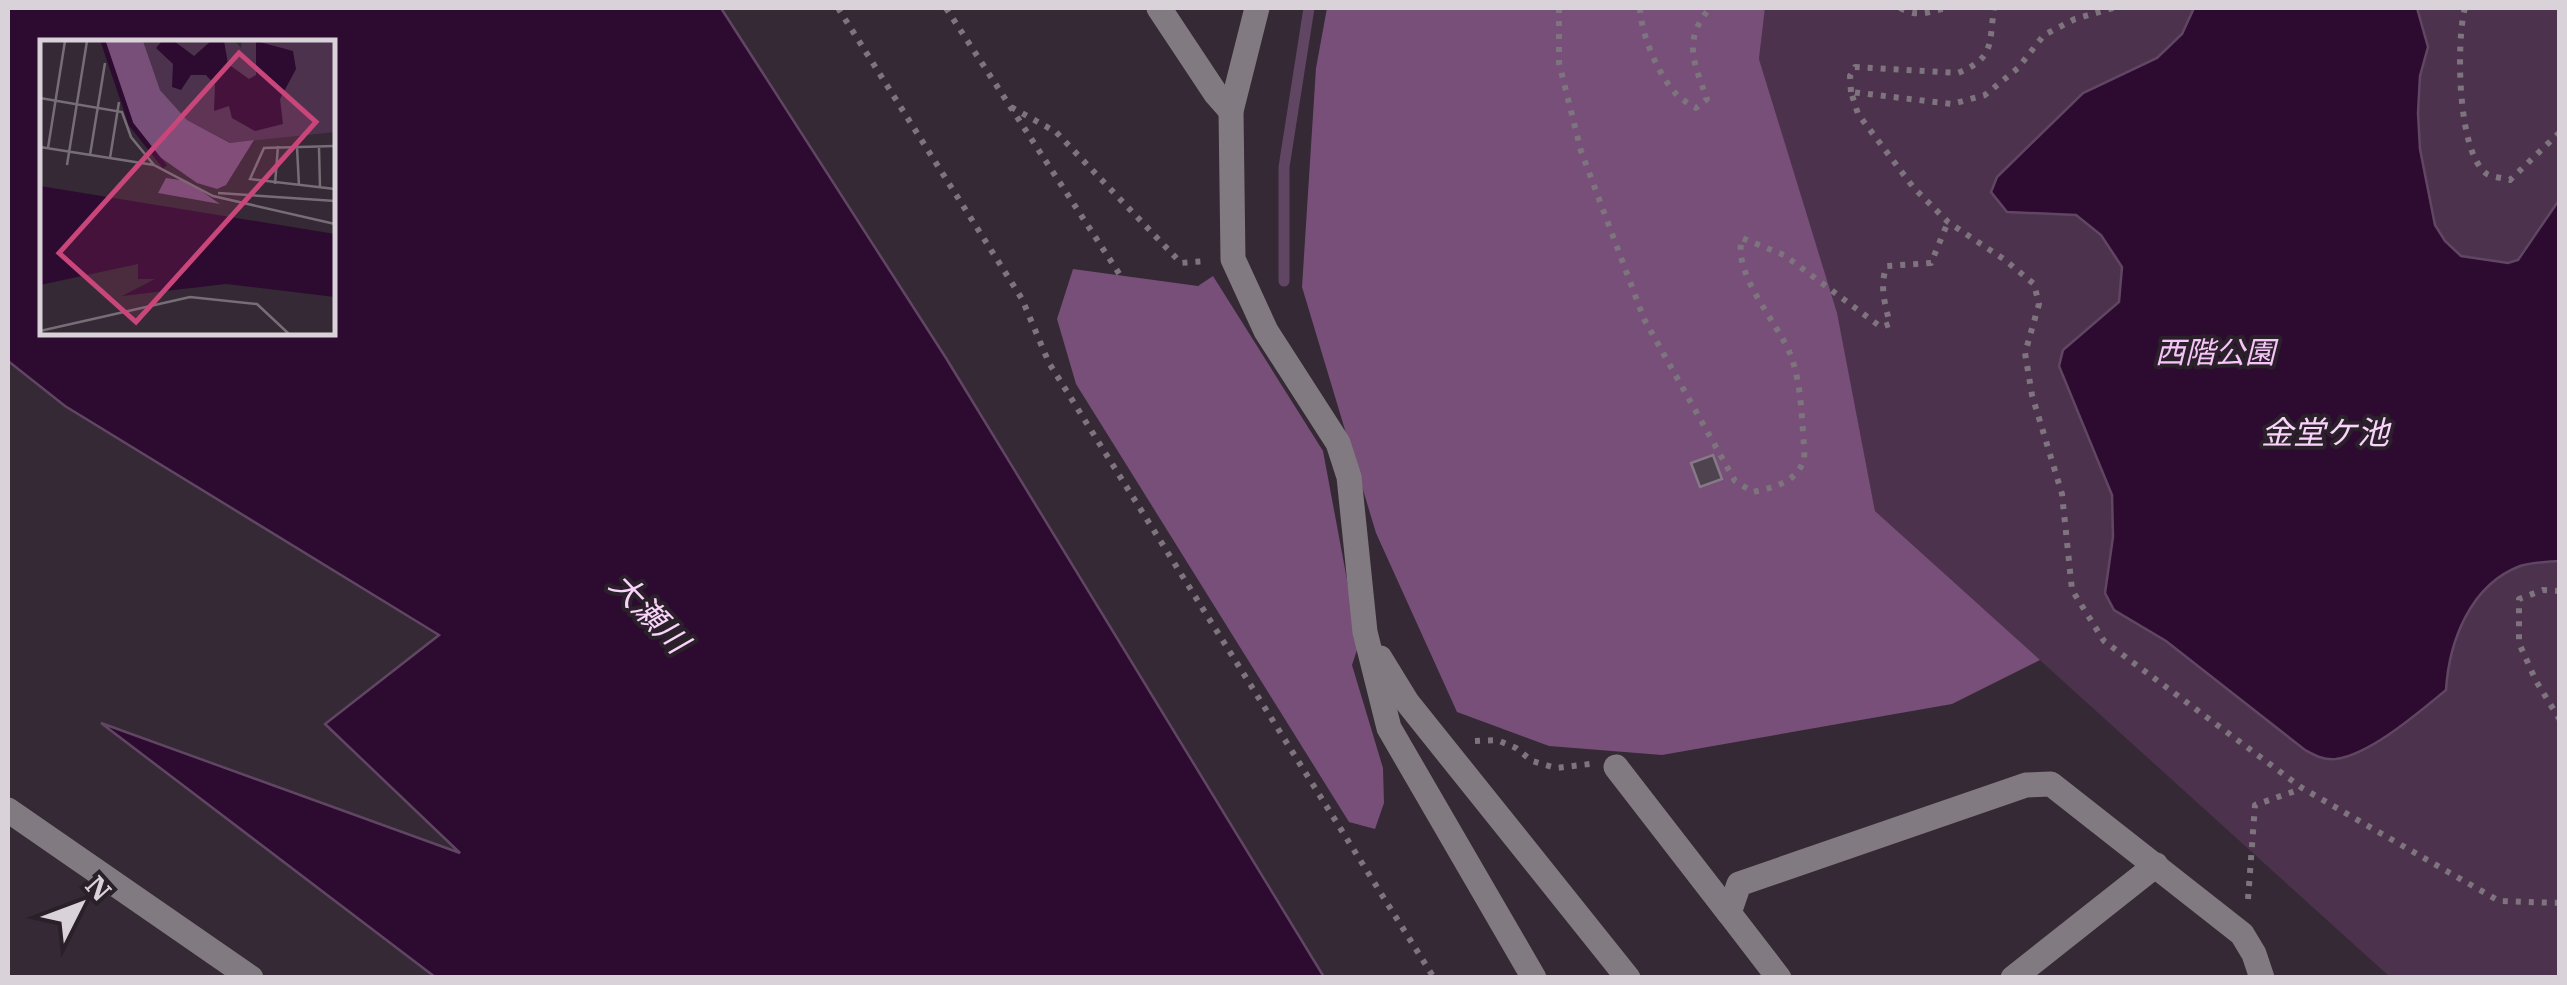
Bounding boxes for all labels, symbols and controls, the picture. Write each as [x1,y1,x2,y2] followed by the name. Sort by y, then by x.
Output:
[40,40,335,335] inset map
[2155,332,2279,371] park label: 西階公園
[2261,411,2392,453] water label: 金堂ケ池
[601,563,700,664] water label: 大瀬川
[30,855,130,955] north arrow
[78,867,120,909] text: N

